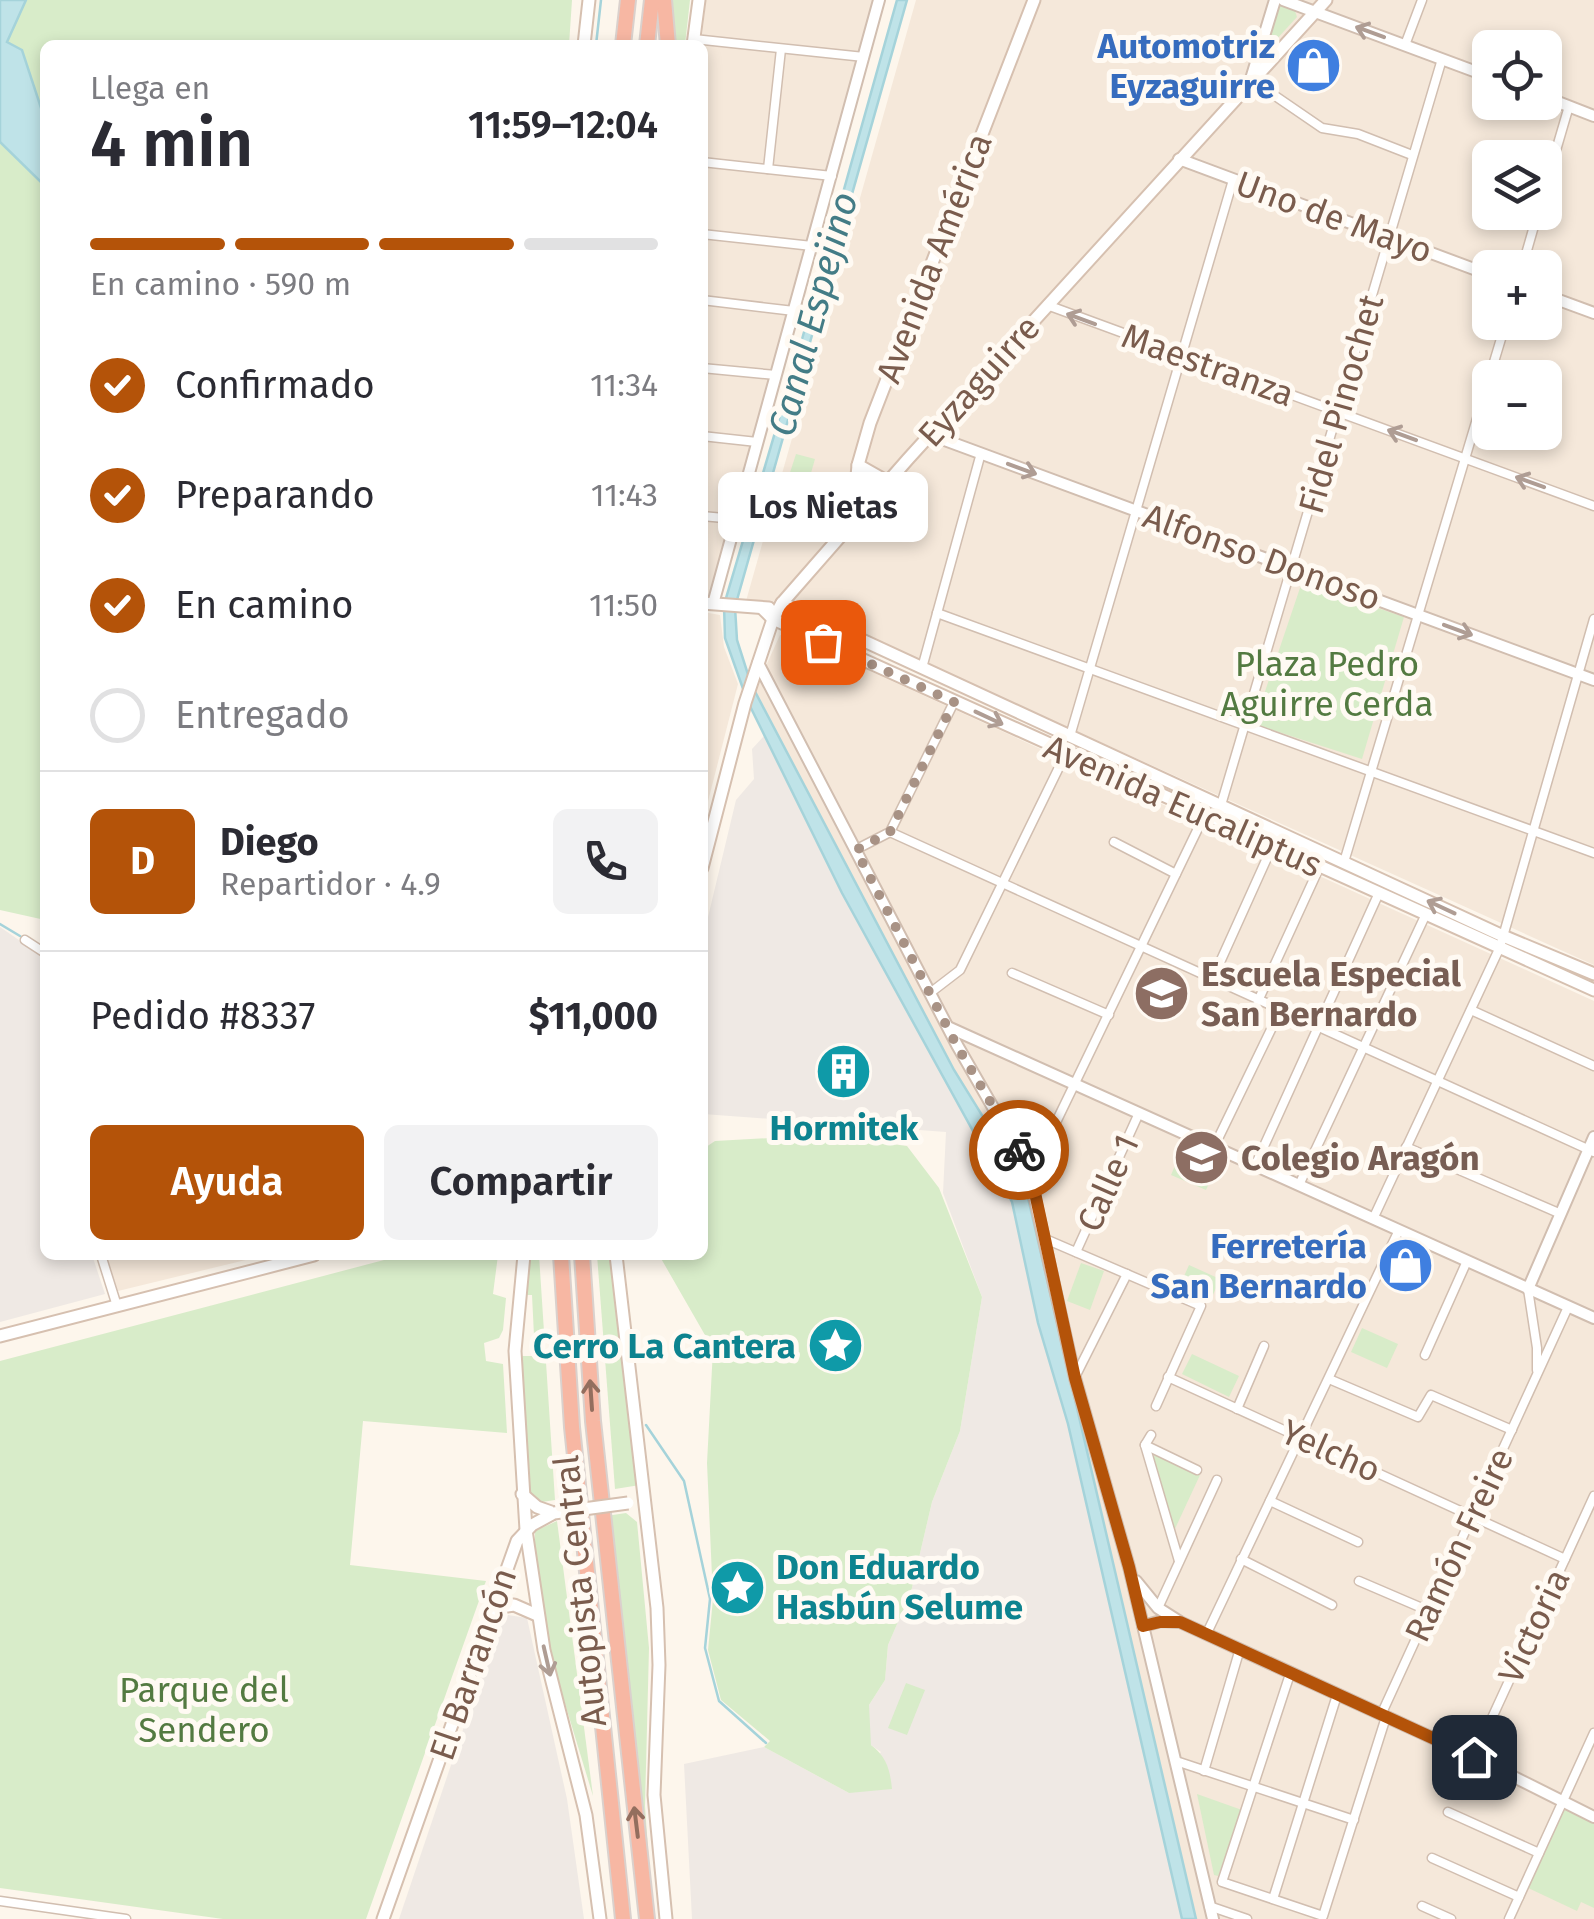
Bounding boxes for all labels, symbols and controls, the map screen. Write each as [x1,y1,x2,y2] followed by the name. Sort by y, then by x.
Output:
[1355,22,1386,40] one-way arrow
[1097,25,1275,107] place label: Automotriz Eyzaguirre
[1472,30,1562,450] map controls
[1472,30,1562,120] button: locate
[1284,36,1344,96] shop icon: Automotriz Eyzaguirre
[90,69,210,107] text: Llega en
[468,102,658,148] text: 11:59–12:04
[90,105,253,183] text: 4 min
[867,127,1001,389] street label: Avenida América
[1472,140,1562,230] button: layers
[1230,162,1438,272] street label: Uno de Mayo
[758,187,868,441] water label: Canal Espejino
[1472,250,1562,340] button: +
[90,265,351,303] text: En camino · 590 m
[1290,289,1392,518] street label: Fidel Pinochet
[909,307,1049,455] street label: Eyzaguirre
[1067,308,1097,326] one-way arrow
[1116,314,1300,416] street label: Maestranza
[90,358,145,413] icon: check
[1472,360,1562,450] button: −
[175,362,375,408] text: Confirmado
[590,366,658,404] text: 11:34
[1388,425,1419,443] one-way arrow
[1006,461,1037,479] one-way arrow
[90,468,145,523] icon: check
[175,472,375,518] text: Preparando
[718,472,928,542] callout: Los Nietas
[1516,472,1547,490] one-way arrow
[591,476,658,514] text: 11:43
[748,488,898,526] text: Los Nietas
[1138,495,1386,619] street label: Alfonso Donoso
[90,578,145,633] icon: check
[175,582,354,628] text: En camino
[589,586,658,624] text: 11:50
[781,600,866,685] pin
[796,615,851,670] icon: bag
[1442,622,1473,640] one-way arrow
[1221,643,1433,725] park label: Plaza Pedro Aguirre Cerda
[175,692,350,738] text: Entregado
[973,710,1004,728] one-way arrow
[1038,726,1328,886] street label: Avenida Eucaliptus
[553,809,658,914] button: phone
[220,819,319,865] text: Diego
[130,838,155,884] text: D
[220,865,441,903] text: Repartidor · 4.9
[1426,897,1457,915] one-way arrow
[1201,953,1461,1035] place label: Escuela Especial San Bernardo
[1132,964,1192,1024] school or university icon: Escuela Especial San Bernardo
[90,993,315,1039] text: Pedido #8337
[529,993,658,1039] text: $11,000
[814,1042,874,1102] building icon: Hormitek
[969,1100,1069,1200] courier
[770,1107,919,1149] place label: Hormitek
[992,1123,1047,1178] icon: bike
[90,1125,364,1240] button: Ayuda
[384,1125,658,1240] button: Compartir
[1068,1128,1148,1238] street label: Calle 1
[1172,1128,1232,1188] school or university icon: Colegio Aragón
[1241,1137,1480,1179] place label: Colegio Aragón
[1151,1225,1367,1307] place label: Ferretería San Bernardo
[1376,1236,1436,1296] shop icon: Ferretería San Bernardo
[805,1316,865,1376] place icon: Cerro La Cantera
[533,1325,796,1367] place label: Cerro La Cantera
[581,1379,600,1411] one-way arrow
[1275,1411,1387,1491] street label: Yelcho
[1396,1441,1522,1649] street label: Ramón Freire
[545,1453,615,1729] street label: Autopista Central
[776,1546,1023,1628] place label: Don Eduardo Hasbún Selume
[707,1557,767,1617] place icon: Don Eduardo Hasbún Selume
[420,1562,526,1766] street label: El Barrancón
[1489,1562,1579,1690] street label: Victoria
[539,1644,557,1676] one-way arrow
[119,1669,289,1751] park label: Parque del Sendero
[1432,1715,1517,1800] pin
[1447,1730,1502,1785] icon: home
[626,1807,645,1839] one-way arrow

